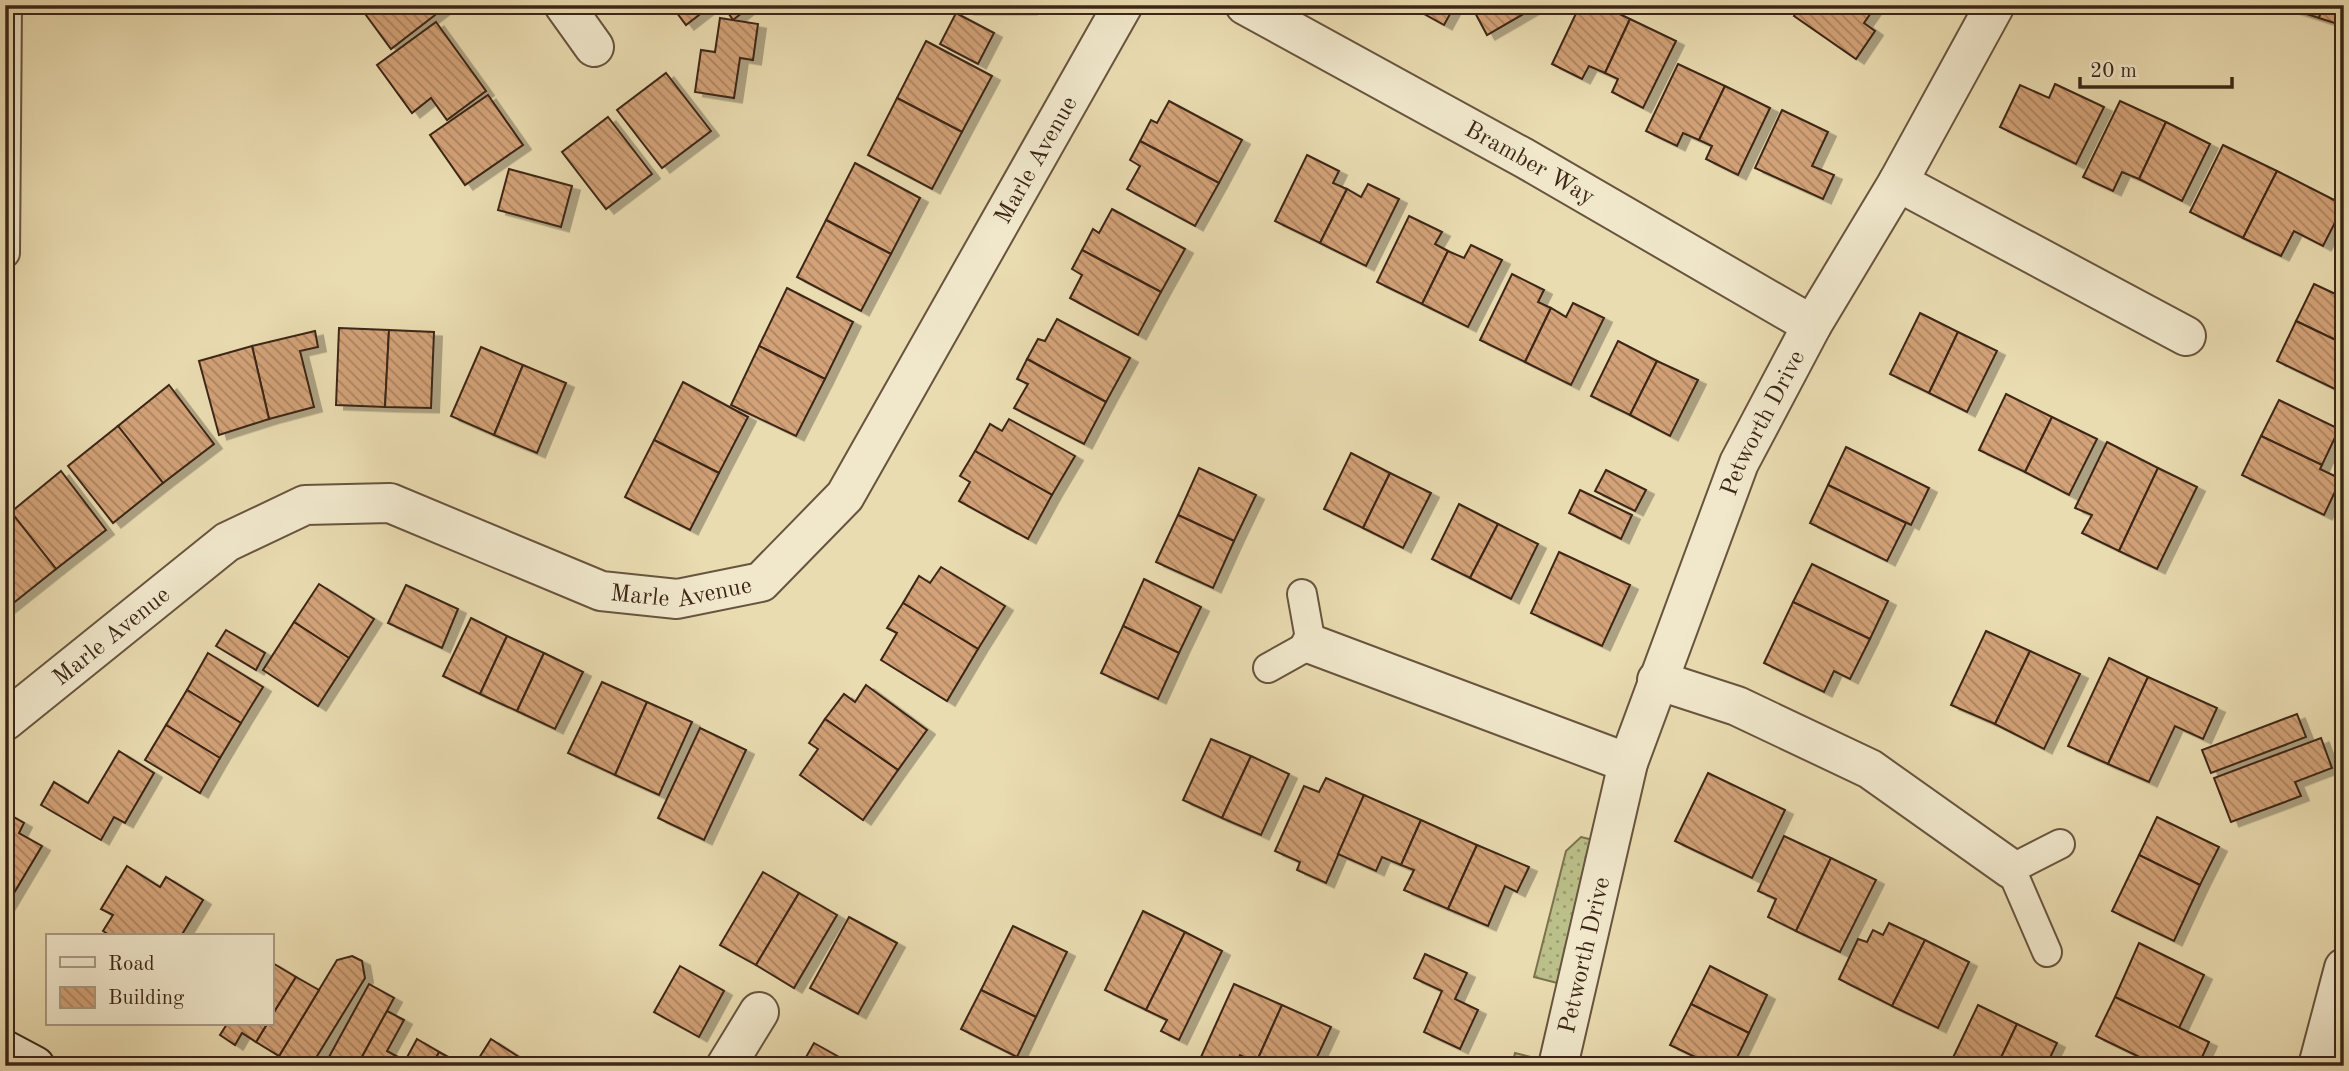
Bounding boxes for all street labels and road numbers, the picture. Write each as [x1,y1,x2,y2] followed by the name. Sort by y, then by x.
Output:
[992,93,1083,228] street label: Marle Avenue
[1460,118,1599,211] street label: Bramber Way
[1718,347,1810,499] street label: Petworth Drive
[609,574,754,613] street label: Marle Avenue
[49,583,175,691] street label: Marle Avenue
[1556,875,1615,1036] street label: Petworth Drive

